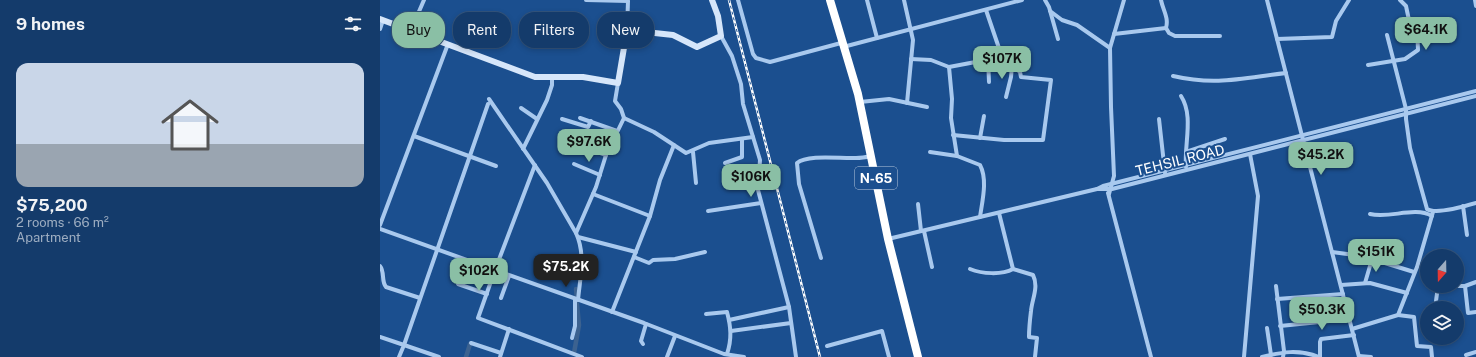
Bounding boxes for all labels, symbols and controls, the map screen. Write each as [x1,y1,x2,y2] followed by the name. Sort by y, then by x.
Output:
[392,12,445,48] chip: Buy
[453,12,511,48] chip: Rent
[519,12,589,48] chip: Filters
[597,12,654,48] chip: New
[342,13,364,35] icon: filters
[16,14,85,34] text: 9 homes
[1393,17,1459,51] pin: $64.1K
[1404,22,1448,37] text: $64.1K
[974,46,1030,80] pin: $107K
[982,51,1022,66] text: $107K
[154,89,226,161] icon: home
[556,129,622,163] pin: $97.6K
[566,134,612,149] text: $97.6K
[1134,141,1226,179] street label: TEHSIL ROAD
[1288,142,1354,176] pin: $45.2K
[1297,147,1345,162] text: $45.2K
[723,164,779,198] pin: $106K
[855,167,897,189] road number: N-65
[731,169,771,184] text: $106K
[16,195,87,215] text: $75,200
[16,215,109,230] text: 2 rooms · 66 m²
[16,230,81,245] text: Apartment
[1348,239,1404,273] pin: $151K
[1357,244,1395,259] text: $151K
[1420,249,1464,293] north arrow
[1420,249,1464,345] map controls
[533,254,599,288] pin: $75.2K
[451,258,507,292] pin: $102K
[542,259,590,274] text: $75.2K
[459,263,499,278] text: $102K
[1289,297,1355,331] pin: $50.3K
[1420,301,1464,345] button: layers
[1298,302,1346,317] text: $50.3K

